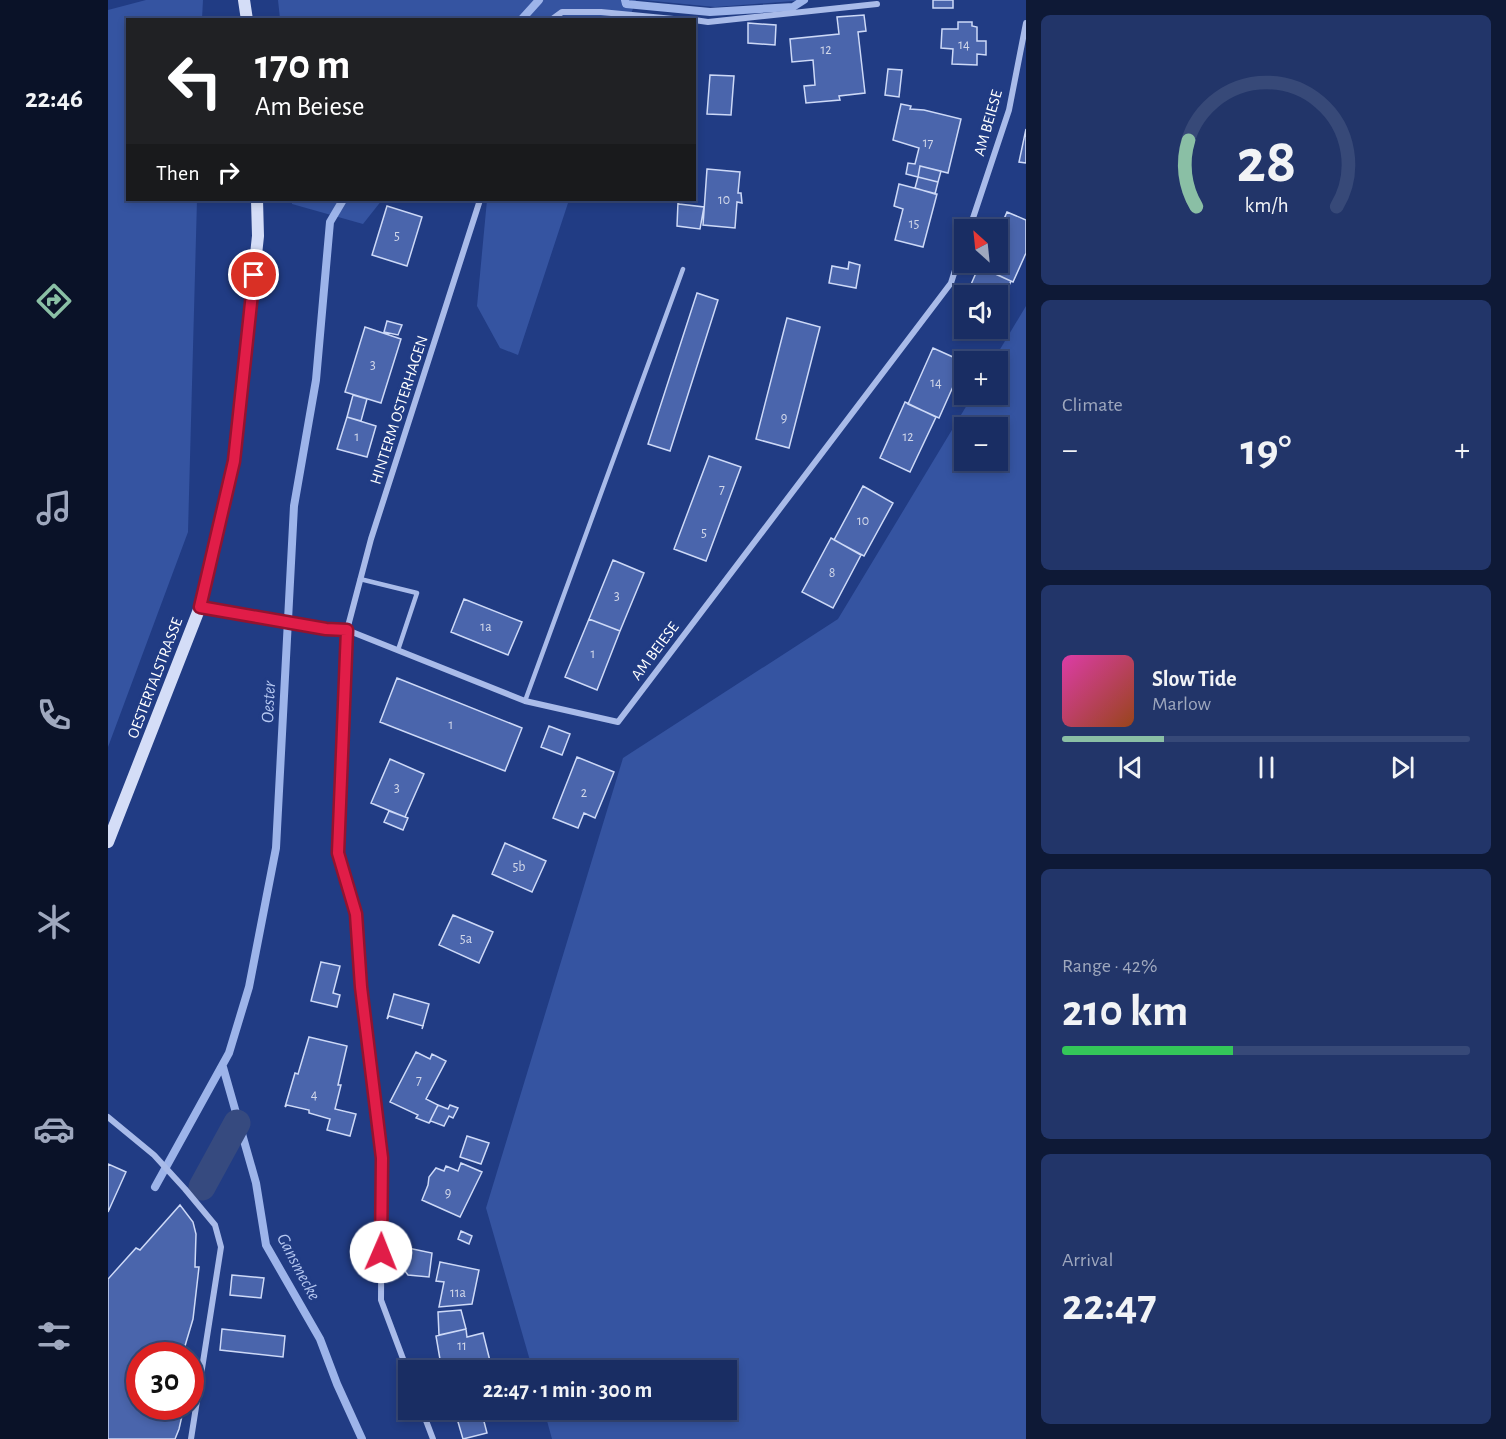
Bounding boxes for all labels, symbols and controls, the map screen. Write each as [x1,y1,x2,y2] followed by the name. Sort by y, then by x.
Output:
[958,38,970,52] house number: 14
[156,42,234,120] icon: left
[820,43,832,57] house number: 12
[255,44,350,86] text: 170 m
[25,85,83,112] text: 22:46
[971,88,1005,158] street label: AM BEIESE
[255,93,365,120] text: Am Beiese
[1236,131,1296,193] text: 28
[923,136,933,150] house number: 17
[212,156,245,189] icon: right
[156,162,200,184] text: Then
[718,193,730,207] house number: 10
[1244,195,1288,216] text: km/h
[909,217,919,231] house number: 15
[954,219,1008,273] north arrow
[954,219,1008,471] map controls
[394,229,400,243] house number: 5
[228,249,279,300] pin
[237,258,270,291] icon: arrive
[33,280,75,322] icon: directions
[954,285,1008,339] button: sound
[367,333,431,487] street label: HINTERM OSTERHAGEN
[954,351,1008,405] button: +
[370,358,376,372] house number: 3
[930,376,942,390] house number: 14
[1062,395,1123,415] text: Climate
[781,411,787,425] house number: 9
[954,417,1008,471] button: −
[1240,428,1292,473] text: 19°
[355,430,359,444] house number: 1
[902,430,914,444] house number: 12
[1062,434,1078,467] text: −
[1454,434,1470,467] text: +
[719,482,725,496] house number: 7
[33,487,75,529] icon: music
[857,514,869,528] house number: 10
[701,526,707,540] house number: 5
[829,566,835,580] house number: 8
[614,589,620,603] house number: 3
[125,615,185,741] street label: OESTERTALSTRASSE
[628,619,682,683] street label: AM BEIESE
[480,620,492,634] house number: 1a
[591,647,595,661] house number: 1
[1152,668,1237,690] text: Slow Tide
[259,679,279,723] water label: Oester
[33,694,75,736] icon: phone
[1152,694,1211,714] text: Marlow
[449,718,453,732] house number: 1
[1114,751,1147,784] icon: previous
[1250,751,1283,784] icon: pause
[1386,751,1419,784] icon: next
[394,781,400,795] house number: 3
[581,786,587,800] house number: 2
[512,860,526,874] house number: 5b
[33,901,75,943] icon: climate
[460,932,473,946] house number: 5a
[1062,956,1157,976] text: Range · 42%
[1062,989,1188,1034] text: 210 km
[416,1073,422,1087] house number: 7
[311,1088,318,1102] house number: 4
[33,1108,75,1150] icon: car
[445,1186,451,1200] house number: 9
[349,1220,413,1284] position arrow
[273,1231,323,1304] water label: Gansmecke
[1062,1250,1113,1270] text: Arrival
[1062,1283,1157,1328] text: 22:47
[450,1286,467,1300] house number: 11a
[33,1315,75,1357] icon: filters
[457,1339,467,1353] house number: 11
[126,1342,204,1420] speed limit sign: 30
[483,1379,652,1401] text: 22:47 · 1 min · 300 m

